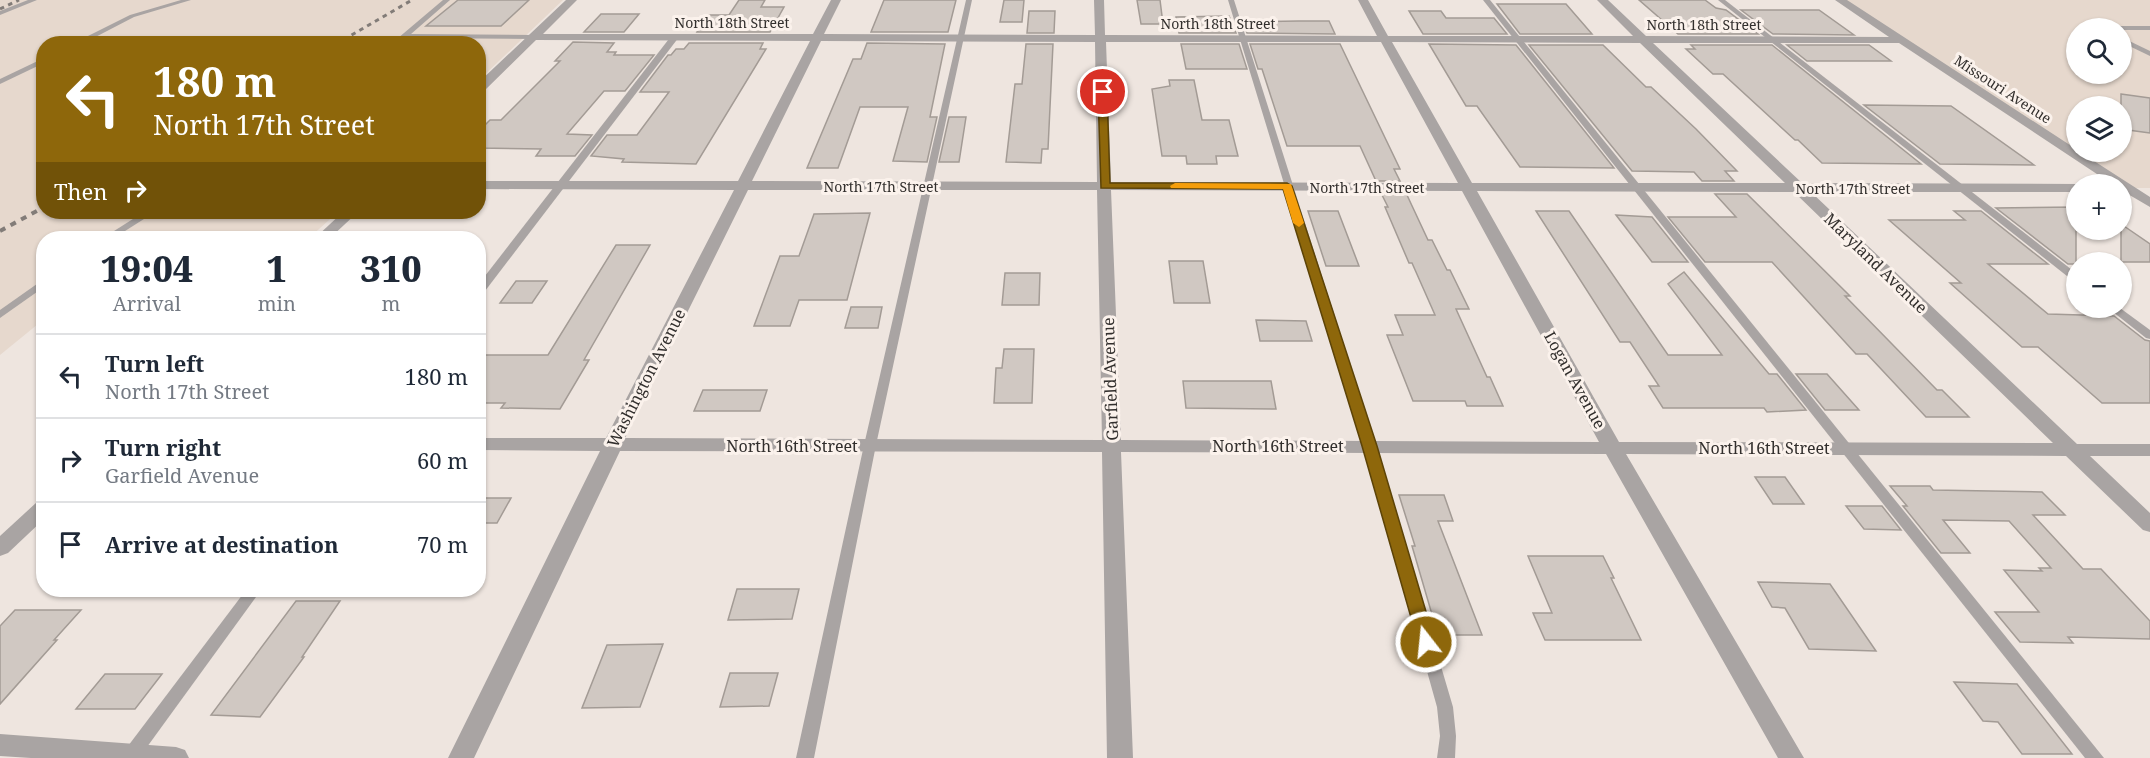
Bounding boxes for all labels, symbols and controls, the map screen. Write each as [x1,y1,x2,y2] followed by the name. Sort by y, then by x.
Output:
[675,13,790,32] street label: North 18th Street
[1161,14,1276,33] street label: North 18th Street
[1647,15,1762,34] street label: North 18th Street
[2066,18,2132,318] map controls
[2066,18,2132,84] button: search
[1951,51,2055,127] street label: Missouri Avenue
[153,52,277,109] text: 180 m
[54,60,132,138] icon: left
[1077,66,1128,117] pin
[1086,75,1119,108] icon: arrive
[2066,96,2132,162] button: layers
[153,106,375,143] text: North 17th Street
[119,174,152,207] icon: right
[2066,174,2132,240] button: +
[54,176,107,206] text: Then
[824,177,939,196] street label: North 17th Street
[1310,178,1425,197] street label: North 17th Street
[1796,179,1911,198] street label: North 17th Street
[1819,208,1933,318] street label: Maryland Avenue
[100,244,193,293] text: 19:04
[267,244,287,293] text: 1
[360,244,422,293] text: 310
[2066,252,2132,318] button: −
[113,290,181,317] text: Arrival
[258,290,296,317] text: min
[382,290,400,317] text: m
[602,305,690,451] street label: Washington Avenue
[1097,317,1123,441] street label: Garfield Avenue
[1539,327,1611,433] street label: Logan Avenue
[105,348,204,378] text: Turn left
[54,360,87,393] icon: left
[405,361,468,391] text: 180 m
[105,378,269,405] text: North 17th Street
[105,432,221,462] text: Turn right
[726,435,858,457] street label: North 16th Street
[1212,435,1344,457] street label: North 16th Street
[1698,437,1830,459] street label: North 16th Street
[54,444,87,477] icon: right
[417,445,468,475] text: 60 m
[105,462,259,489] text: Garfield Avenue
[54,528,87,561] icon: arrive
[105,529,339,559] text: Arrive at destination
[417,529,468,559] text: 70 m
[1394,610,1458,674] position arrow

